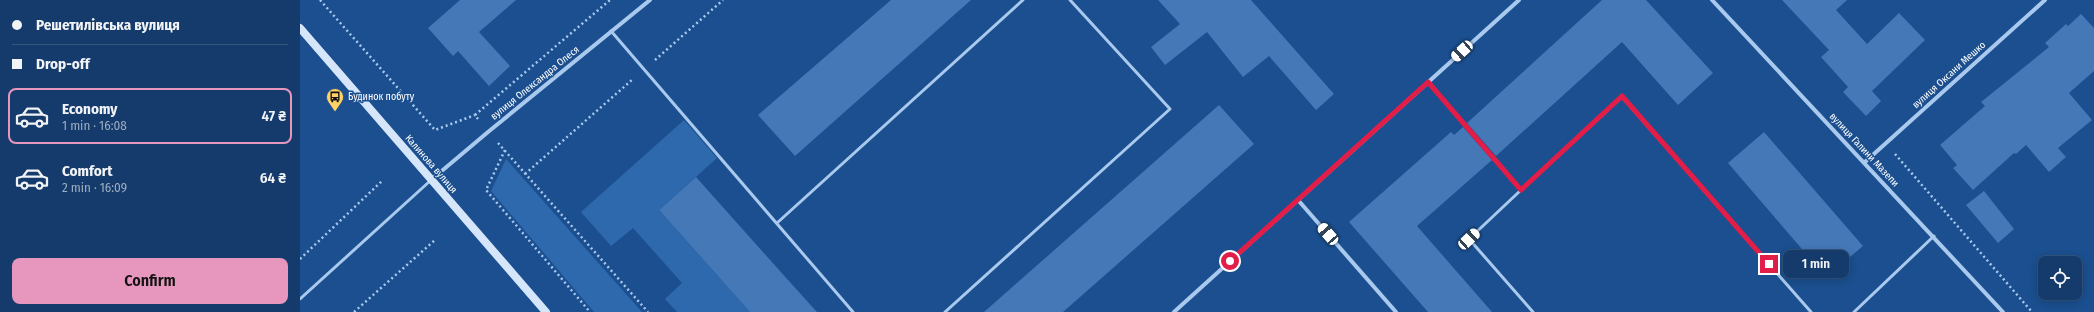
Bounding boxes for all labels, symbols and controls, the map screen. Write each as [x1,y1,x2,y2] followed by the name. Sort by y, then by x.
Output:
[36,16,180,34] text: Решетилівська вулиця
[1449,39,1475,63] car
[1910,39,1988,111] street label: вулиця Оксани Мешко
[488,43,582,122] street label: вулиця Олександра Олеся
[36,55,90,73] text: Drop-off
[325,87,345,112] bus stop icon: Будинок побуту
[348,91,415,103] place label: Будинок побуту
[14,98,50,134] icon: car
[62,100,117,118] text: Economy
[261,107,286,125] text: 47 ₴
[1827,111,1901,189] street label: вулиця Галини Мазепи
[62,118,127,133] text: 1 min · 16:08
[402,132,460,196] street label: Калинова вулиця
[14,160,50,196] icon: car
[62,162,113,180] text: Comfort
[260,169,286,187] text: 64 ₴
[62,180,127,195] text: 2 min · 16:09
[1316,221,1340,247] car
[1456,226,1482,252] car
[1783,250,1849,278] callout: 1 min
[1221,252,1239,270] route start
[1760,255,1778,273] route end
[1802,256,1830,271] text: 1 min
[2038,256,2082,300] map controls
[2038,256,2082,300] button: locate
[12,258,288,304] button: Confirm

